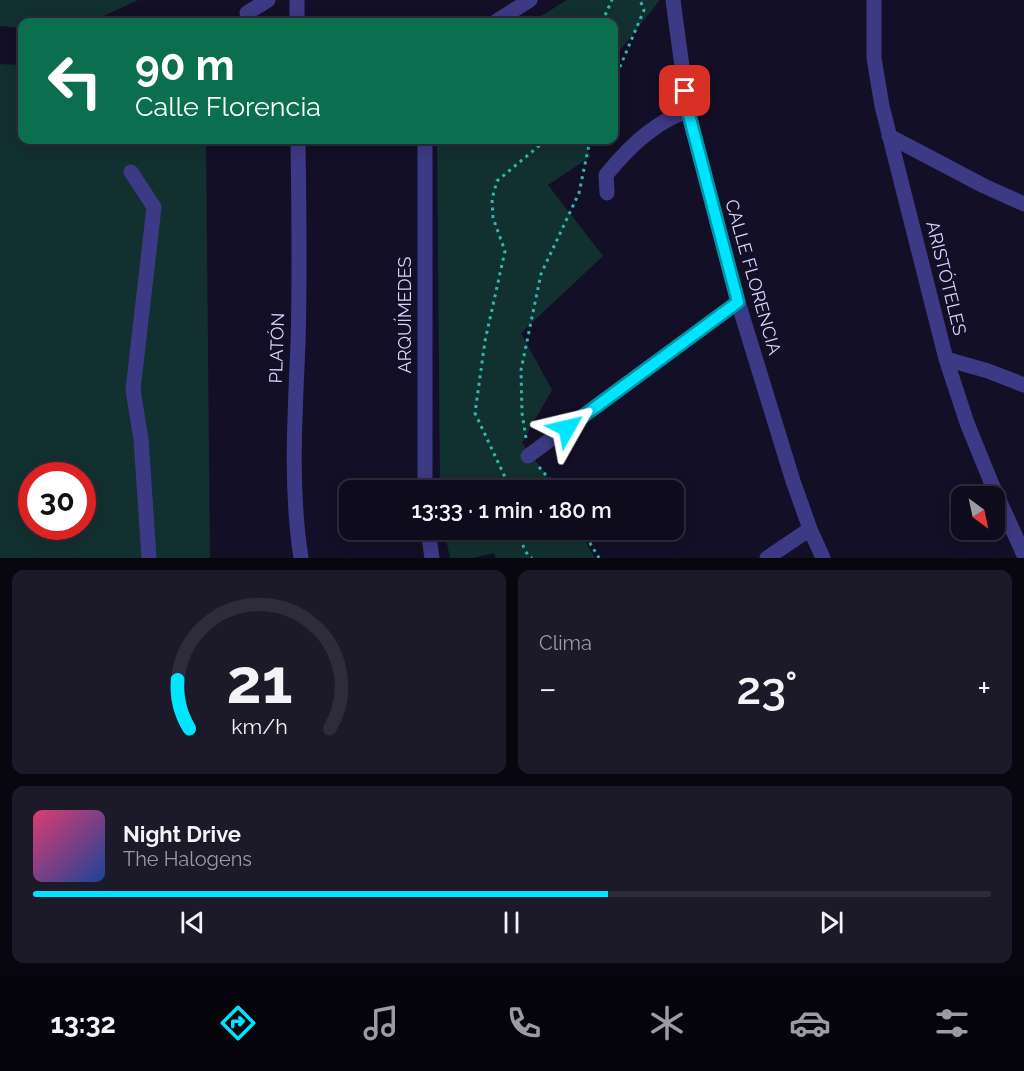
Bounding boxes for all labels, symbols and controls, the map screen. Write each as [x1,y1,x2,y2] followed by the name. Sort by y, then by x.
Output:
[135,41,235,90] text: 90 m
[36,42,114,120] icon: left
[659,65,710,116] pin
[668,74,701,107] icon: arrive
[135,91,321,122] text: Calle Florencia
[721,197,786,357] street label: CALLE FLORENCIA
[922,218,972,337] street label: ARISTÓTELES
[393,256,415,373] street label: ARQUÍMEDES
[264,312,288,384] street label: PLATÓN
[535,396,599,460] position arrow
[18,462,96,540] speed limit sign: 30
[951,486,1005,540] north arrow
[951,486,1005,540] map controls
[411,497,612,523] text: 13:33 · 1 min · 180 m
[539,631,592,655] text: Clima
[226,644,292,718] text: 21
[737,662,798,715] text: 23°
[539,669,557,708] text: −
[977,669,991,708] text: +
[231,714,287,739] text: km/h
[123,821,241,847] text: Night Drive
[123,847,252,871] text: The Halogens
[176,906,209,939] icon: previous
[495,906,528,939] icon: pause
[815,906,848,939] icon: next
[217,1002,259,1044] icon: directions
[360,1002,402,1044] icon: music
[503,1002,545,1044] icon: phone
[646,1002,688,1044] icon: climate
[789,1002,831,1044] icon: car
[931,1002,973,1044] icon: filters
[50,1008,116,1039] text: 13:32

